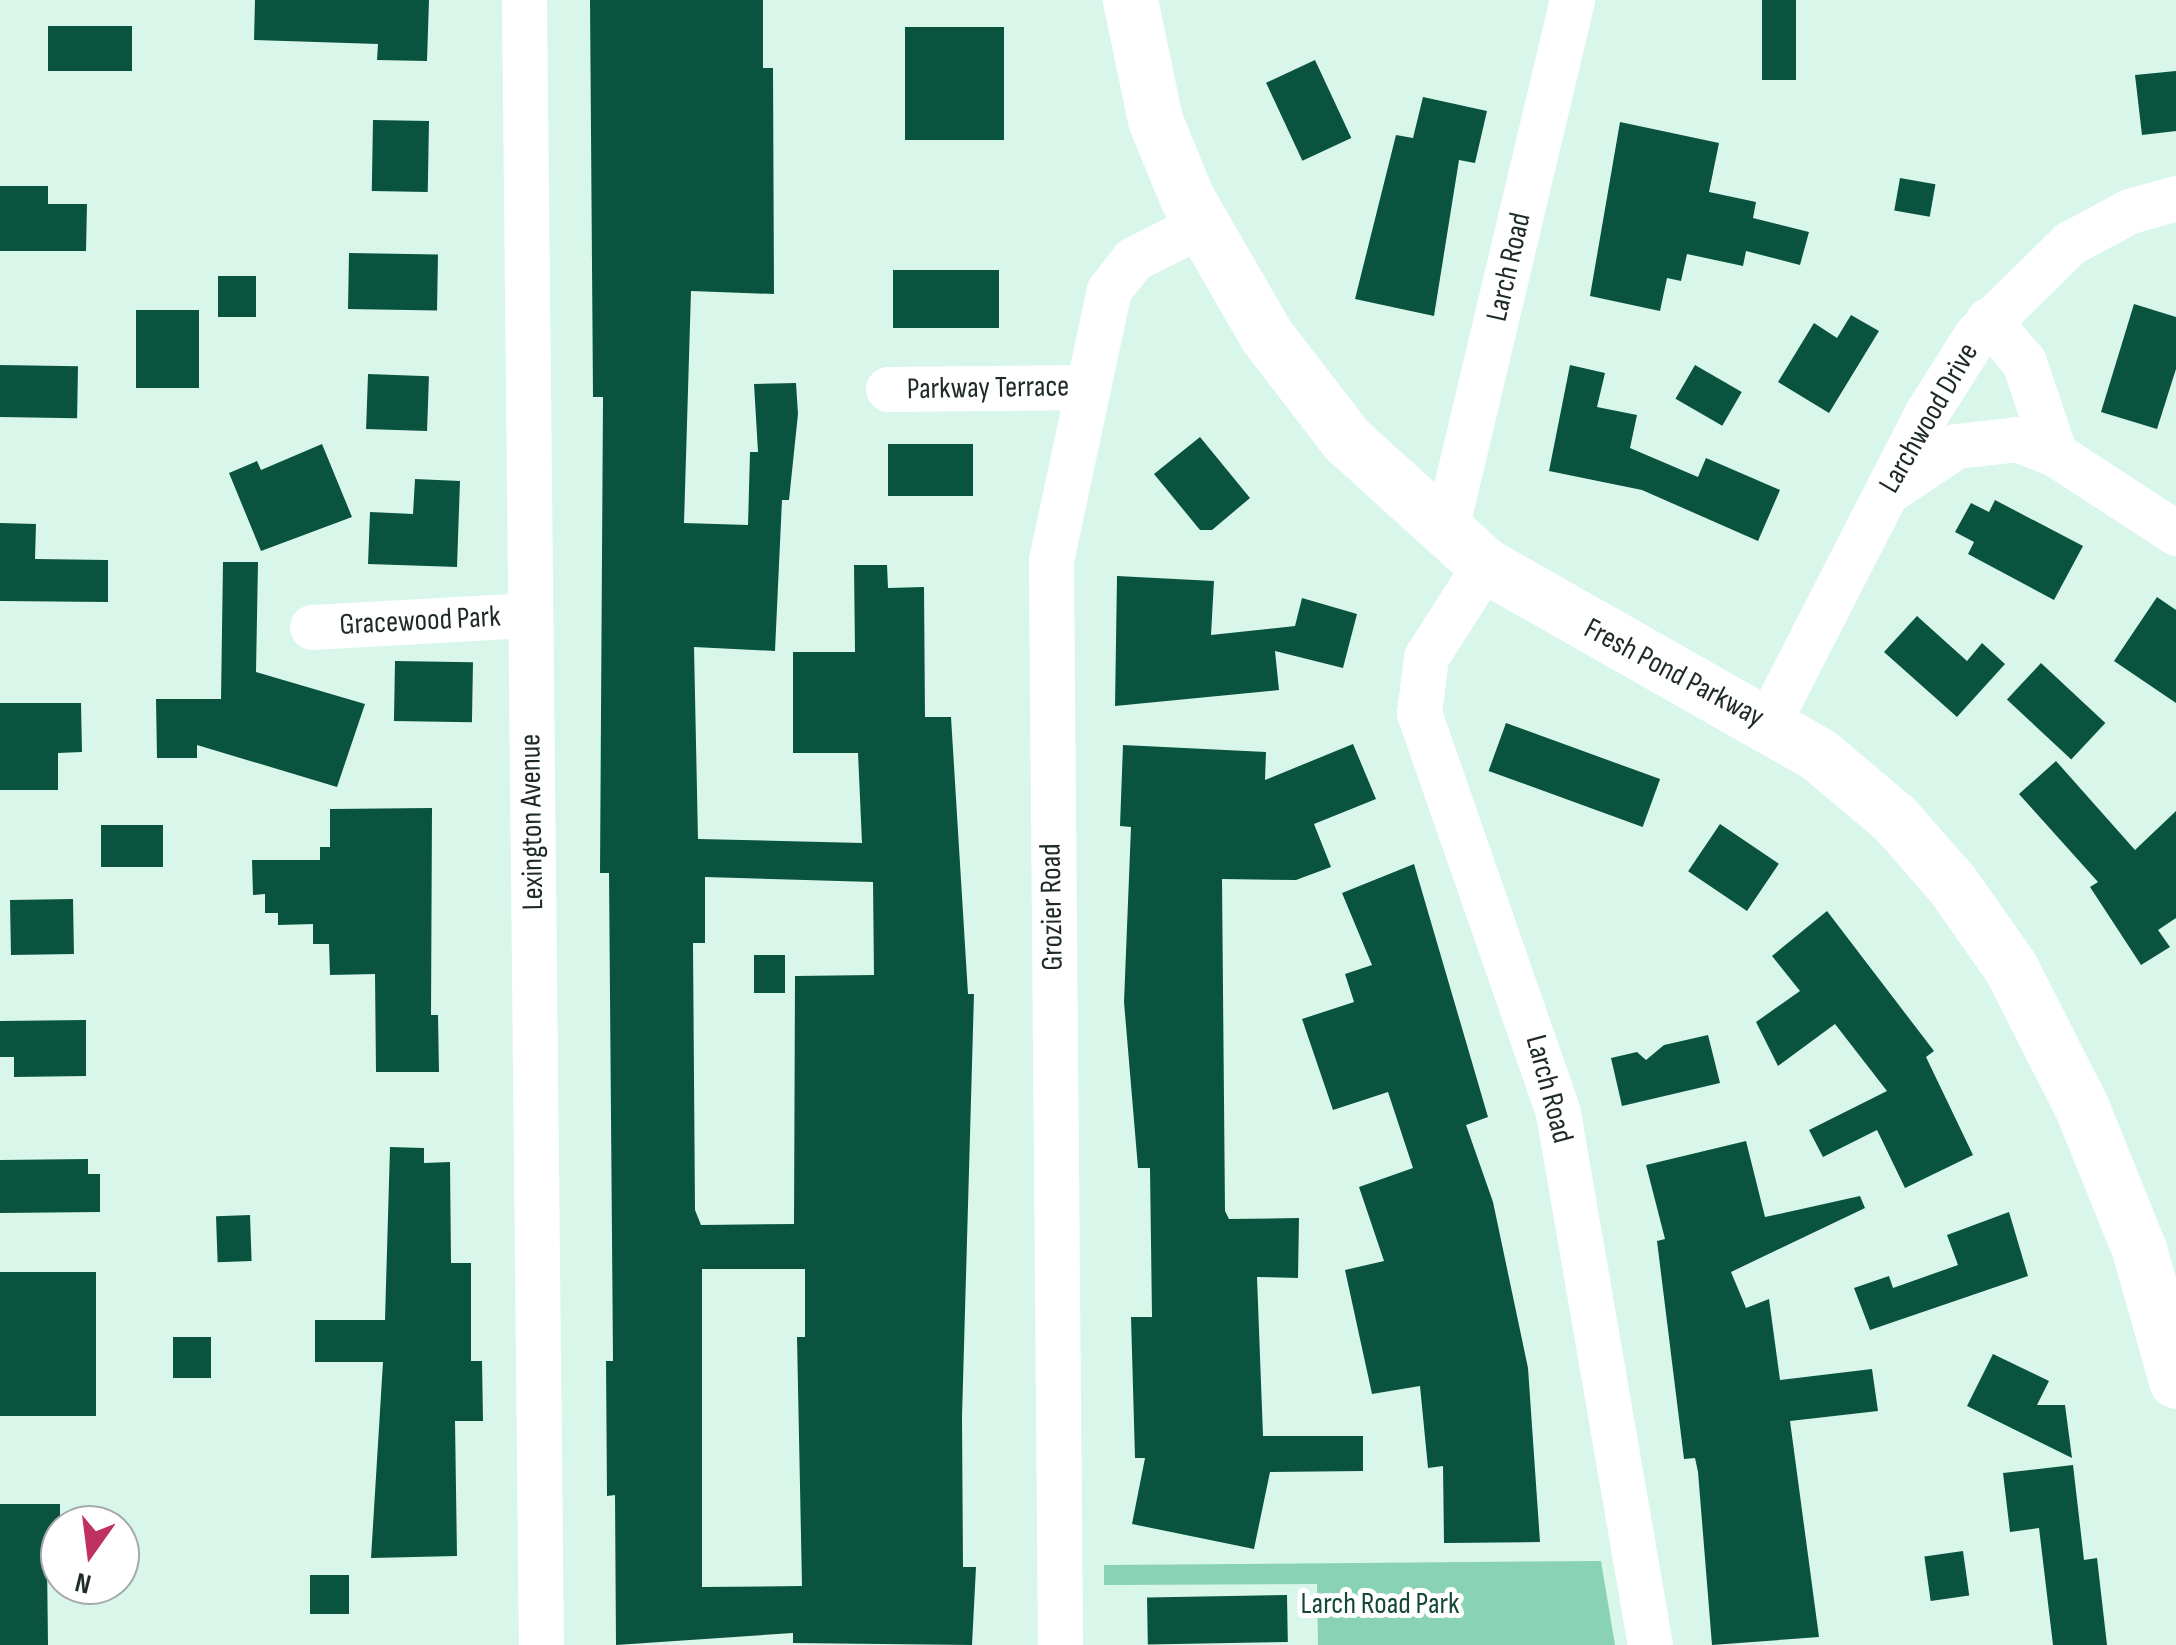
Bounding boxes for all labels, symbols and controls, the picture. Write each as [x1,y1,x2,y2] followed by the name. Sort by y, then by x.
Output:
[1479,209,1539,325] street label: Larch Road
[1872,337,1986,499] street label: Larchwood Drive
[906,369,1070,407] street label: Parkway Terrace
[338,599,502,643] street label: Gracewood Park
[1578,611,1770,735] street label: Fresh Pond Parkway
[512,733,552,911] street label: Lexington Avenue
[1033,843,1071,971] street label: Grozier Road
[1517,1031,1581,1147] street label: Larch Road
[40,1505,140,1605] north arrow
[72,1565,94,1600] text: N
[1300,1586,1460,1622] park label: Larch Road Park

